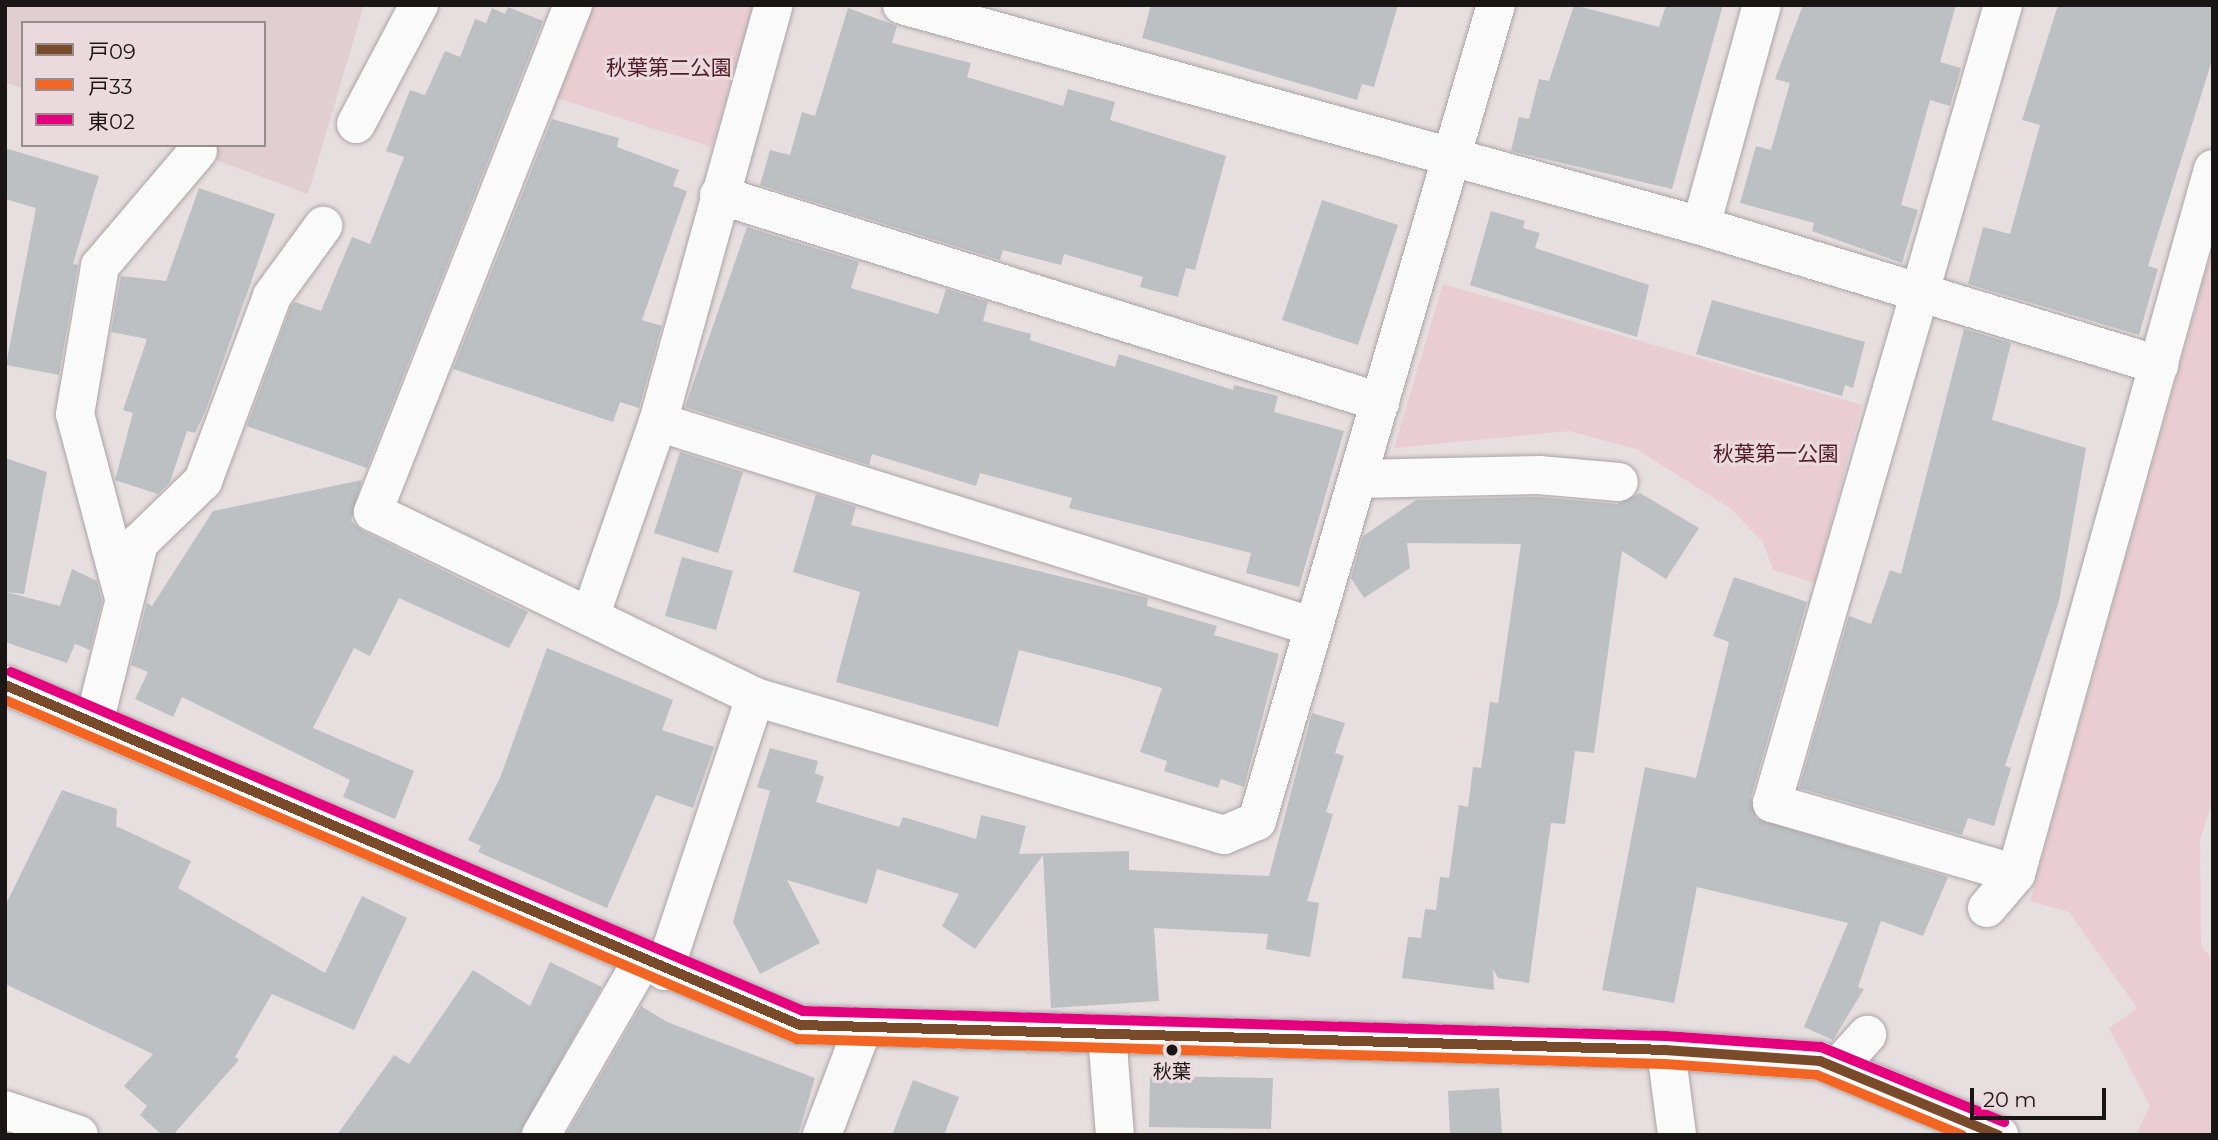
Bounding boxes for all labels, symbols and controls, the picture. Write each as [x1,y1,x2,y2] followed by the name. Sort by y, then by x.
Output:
[21,21,266,147] legend
[88,39,136,64] text: 戸09
[606,55,732,81] park label: 秋葉第二公園
[88,74,133,99] text: 戸33
[88,109,135,134] text: 東02
[1713,441,1839,467] park label: 秋葉第一公園
[1165,1043,1179,1057] marker: 秋葉
[1153,1061,1191,1083] place label: 秋葉
[1973,1074,2110,1118] scale bar
[1983,1087,2037,1112] text: 20 m

